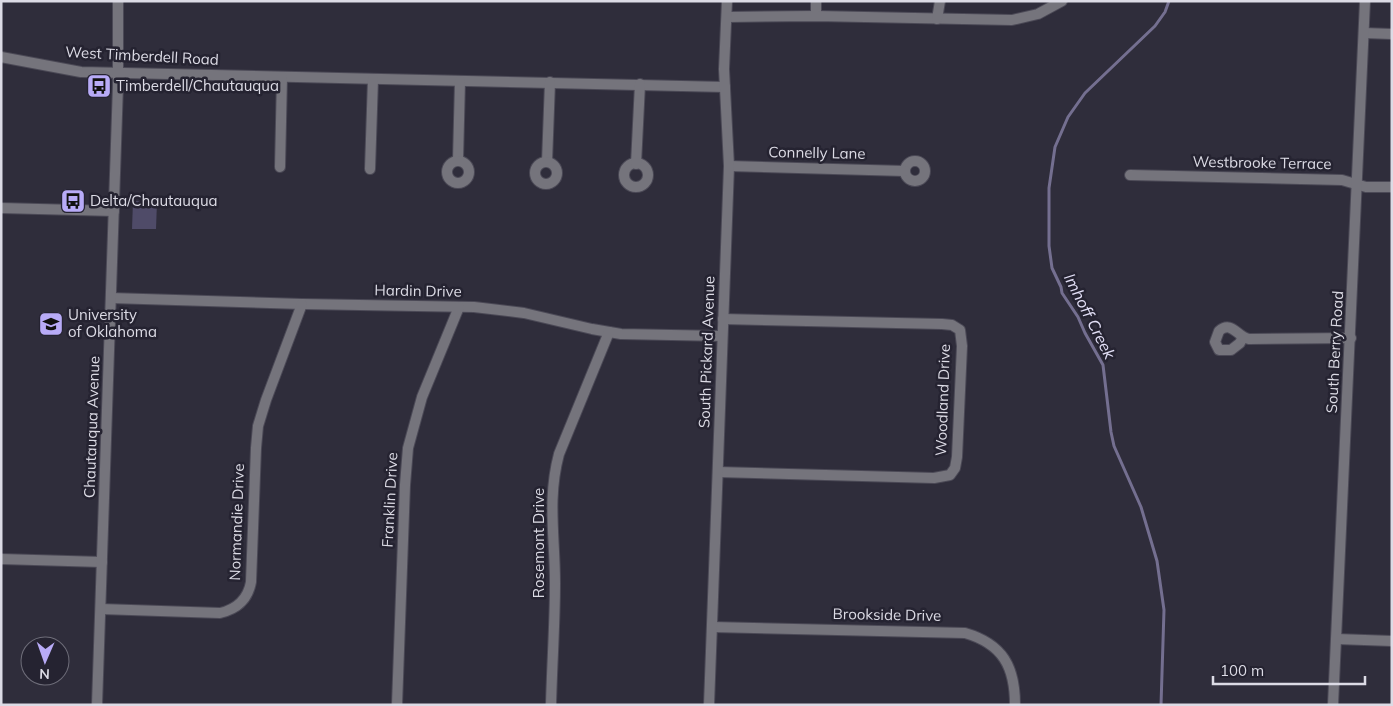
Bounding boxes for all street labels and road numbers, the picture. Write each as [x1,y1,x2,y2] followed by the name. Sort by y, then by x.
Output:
[65,42,219,69] street label: West Timberdell Road
[768,142,866,163] street label: Connelly Lane
[1192,152,1332,173] street label: Westbrooke Terrace
[694,275,719,428] street label: South Pickard Avenue
[374,280,462,301] street label: Hardin Drive
[1322,290,1347,414] street label: South Berry Road
[931,343,954,457] street label: Woodland Drive
[80,355,103,498] street label: Chautauqua Avenue
[378,452,401,548] street label: Franklin Drive
[225,463,248,581] street label: Normandie Drive
[529,488,548,598] street label: Rosemont Drive
[833,604,941,625] street label: Brookside Drive

